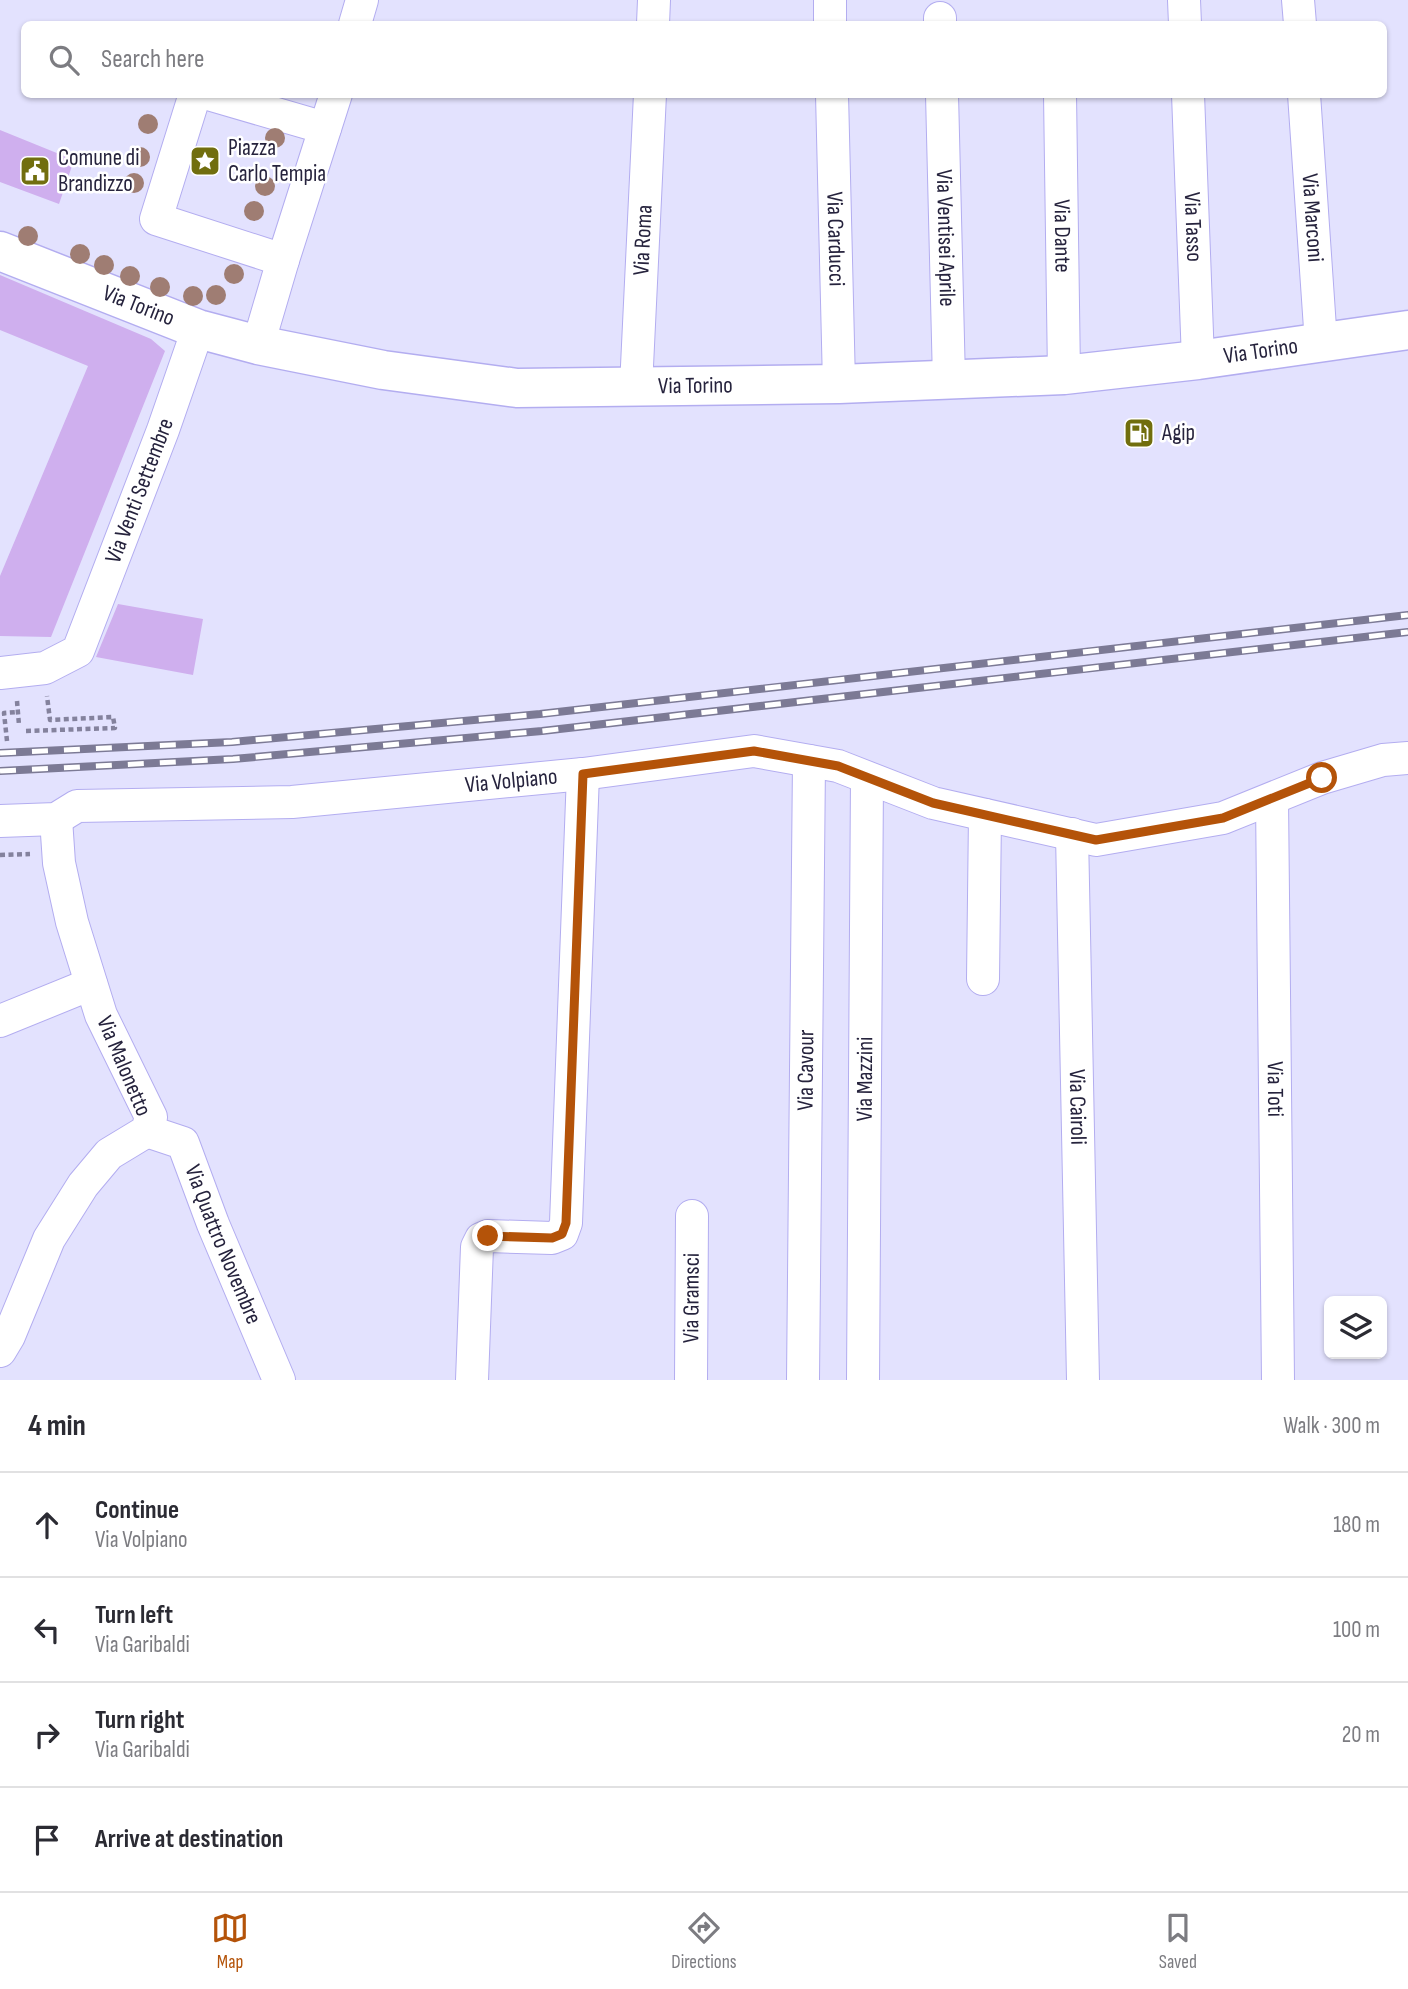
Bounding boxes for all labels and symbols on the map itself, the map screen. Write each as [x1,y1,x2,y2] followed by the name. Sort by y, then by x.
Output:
[228,134,326,188] place label: Piazza Carlo Tempia
[58,144,140,198] place label: Comune di Brandizzo
[188,144,222,178] place icon: Piazza Carlo Tempia
[18,154,52,188] public building icon: Comune di Brandizzo
[930,169,961,307] street label: Via Ventisei Aprile
[1295,172,1329,263] street label: Via Marconi
[820,191,851,287] street label: Via Carducci
[1178,192,1208,262] street label: Via Tasso
[1048,199,1077,273] street label: Via Dante
[627,204,659,276] street label: Via Roma
[99,279,179,332] street label: Via Torino
[1222,332,1300,370] street label: Via Torino
[658,371,733,400] street label: Via Torino
[99,415,180,567] street label: Via Venti Settembre
[1122,416,1156,450] fuel station icon: Agip
[1161,419,1195,447] place label: Agip
[1306,762,1337,793] route start
[464,763,559,799] street label: Via Volpiano
[90,1012,158,1120] street label: Via Malonetto
[792,1029,820,1111] street label: Via Cavour
[851,1037,879,1121] street label: Via Mazzini
[1261,1061,1289,1117] street label: Via Toti
[1063,1069,1092,1145] street label: Via Cairoli
[178,1161,268,1328] street label: Via Quattro Novembre
[472,1220,503,1251] route end
[677,1253,706,1343] street label: Via Gramsci

